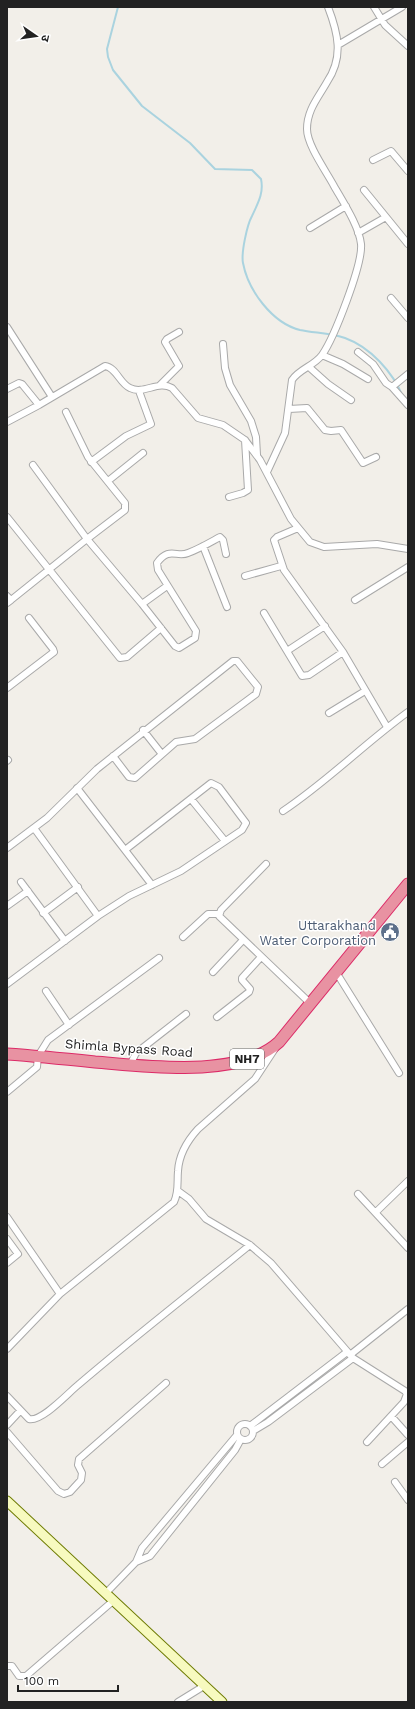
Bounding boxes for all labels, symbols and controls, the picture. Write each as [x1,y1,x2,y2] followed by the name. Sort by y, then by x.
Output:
[16,16,56,56] north arrow
[38,34,52,43] text: उ
[260,918,376,948] place label: Uttarakhand Water Corporation
[379,921,401,943] public building icon: Uttarakhand Water Corporation
[64,1036,194,1060] street label: Shimla Bypass Road
[230,1049,264,1069] road number: NH7
[18,1667,118,1693] scale bar
[24,1674,59,1688] text: 100 m

